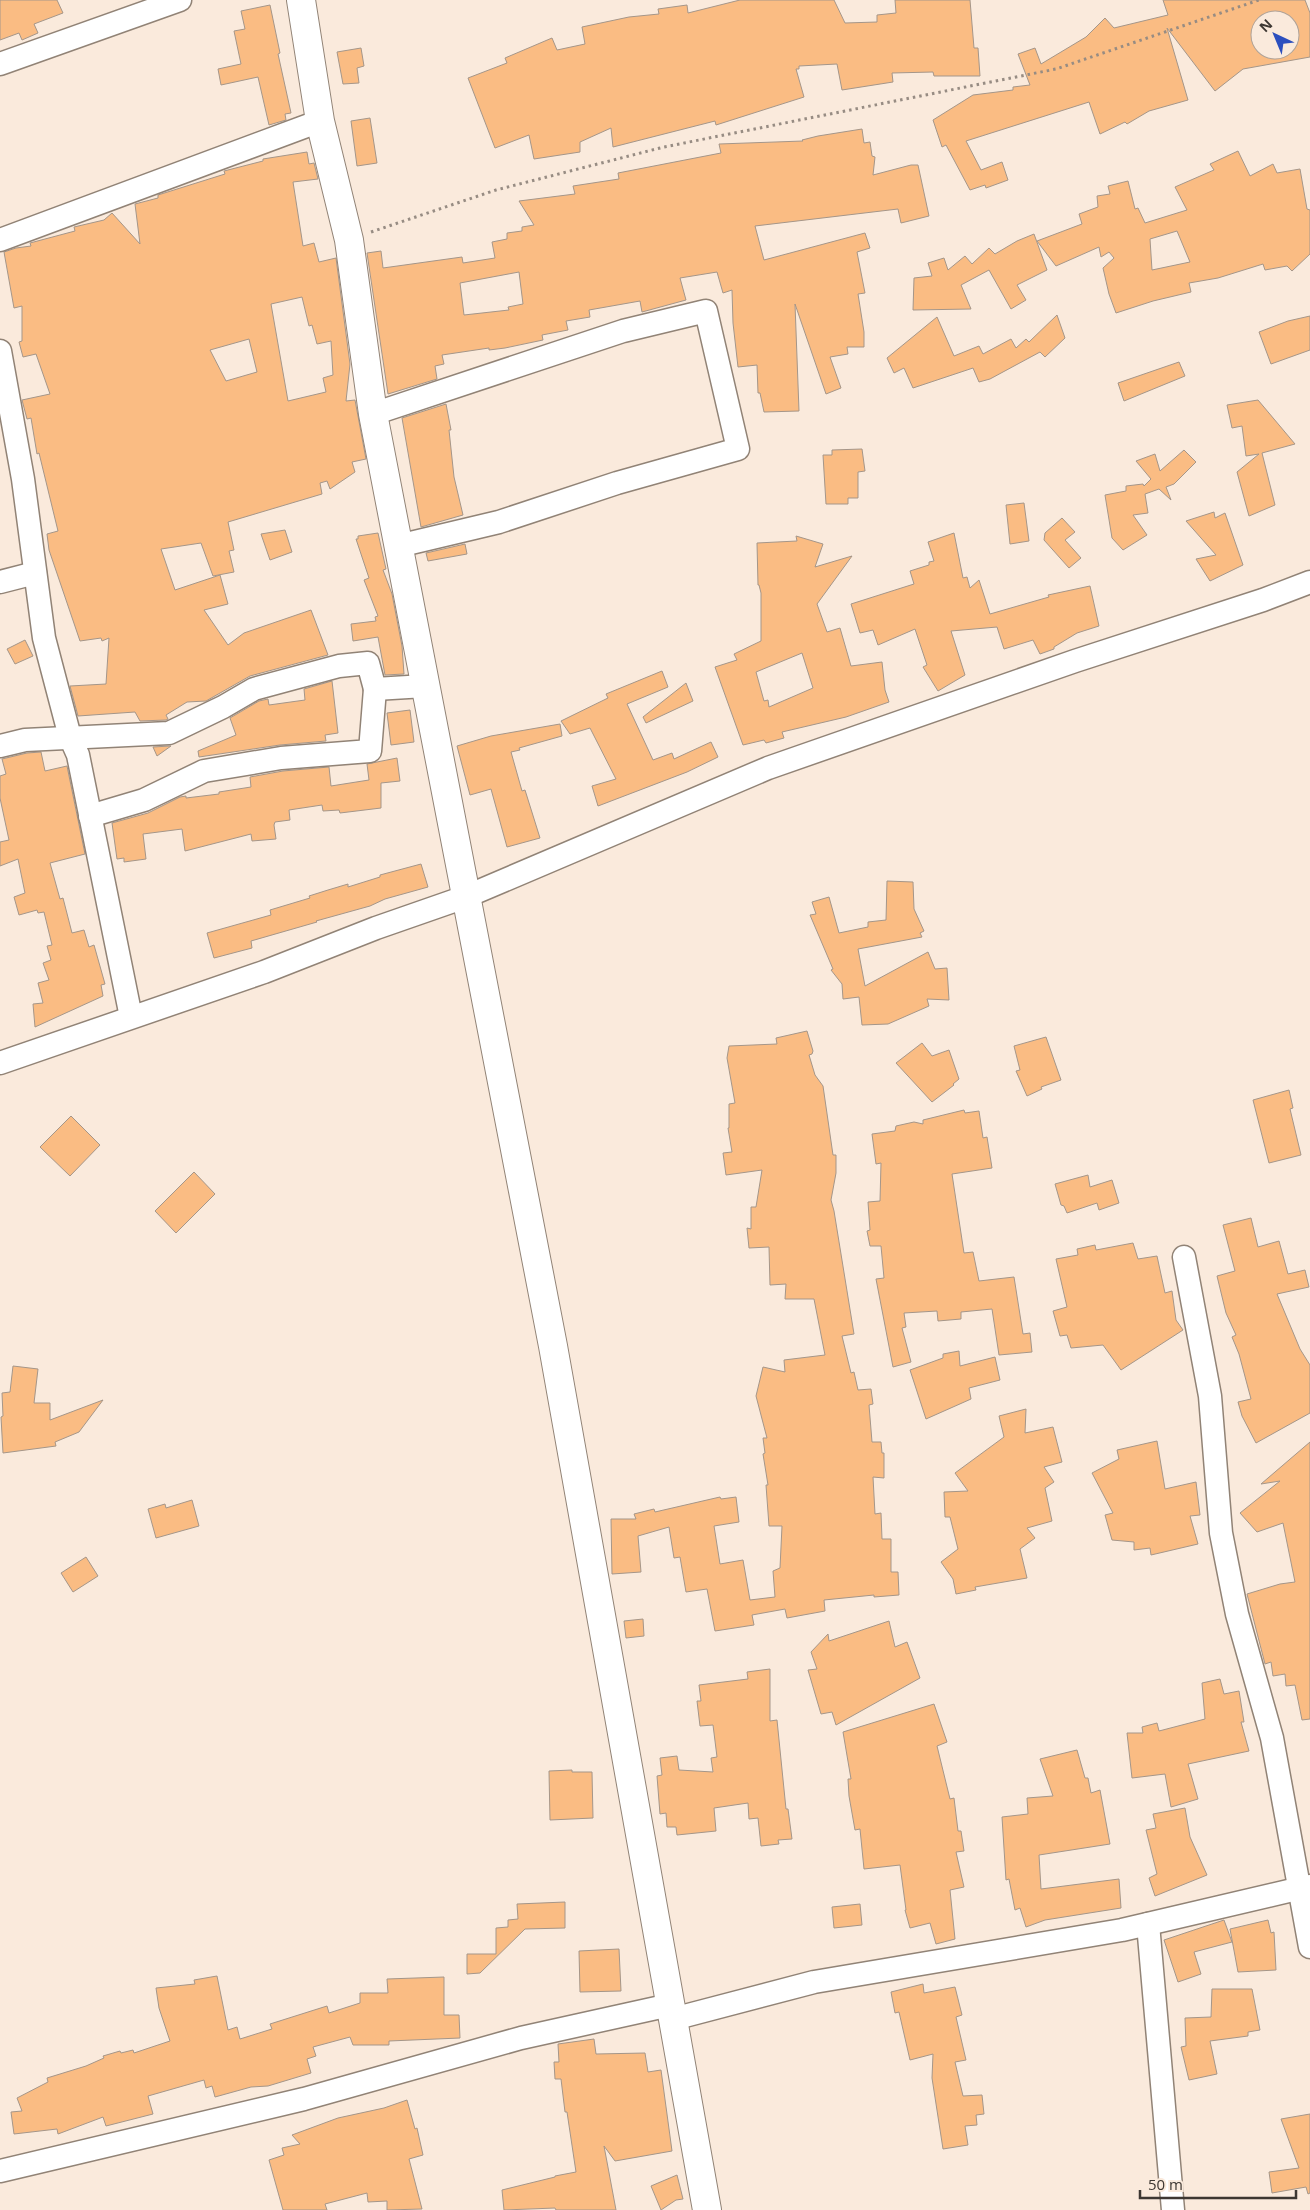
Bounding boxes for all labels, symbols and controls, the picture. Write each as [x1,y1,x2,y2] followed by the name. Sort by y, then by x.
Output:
[1250,10,1300,60] north arrow
[1255,14,1276,36] text: N
[1140,2168,1296,2200] scale bar
[1148,2174,1183,2194] text: 50 m

